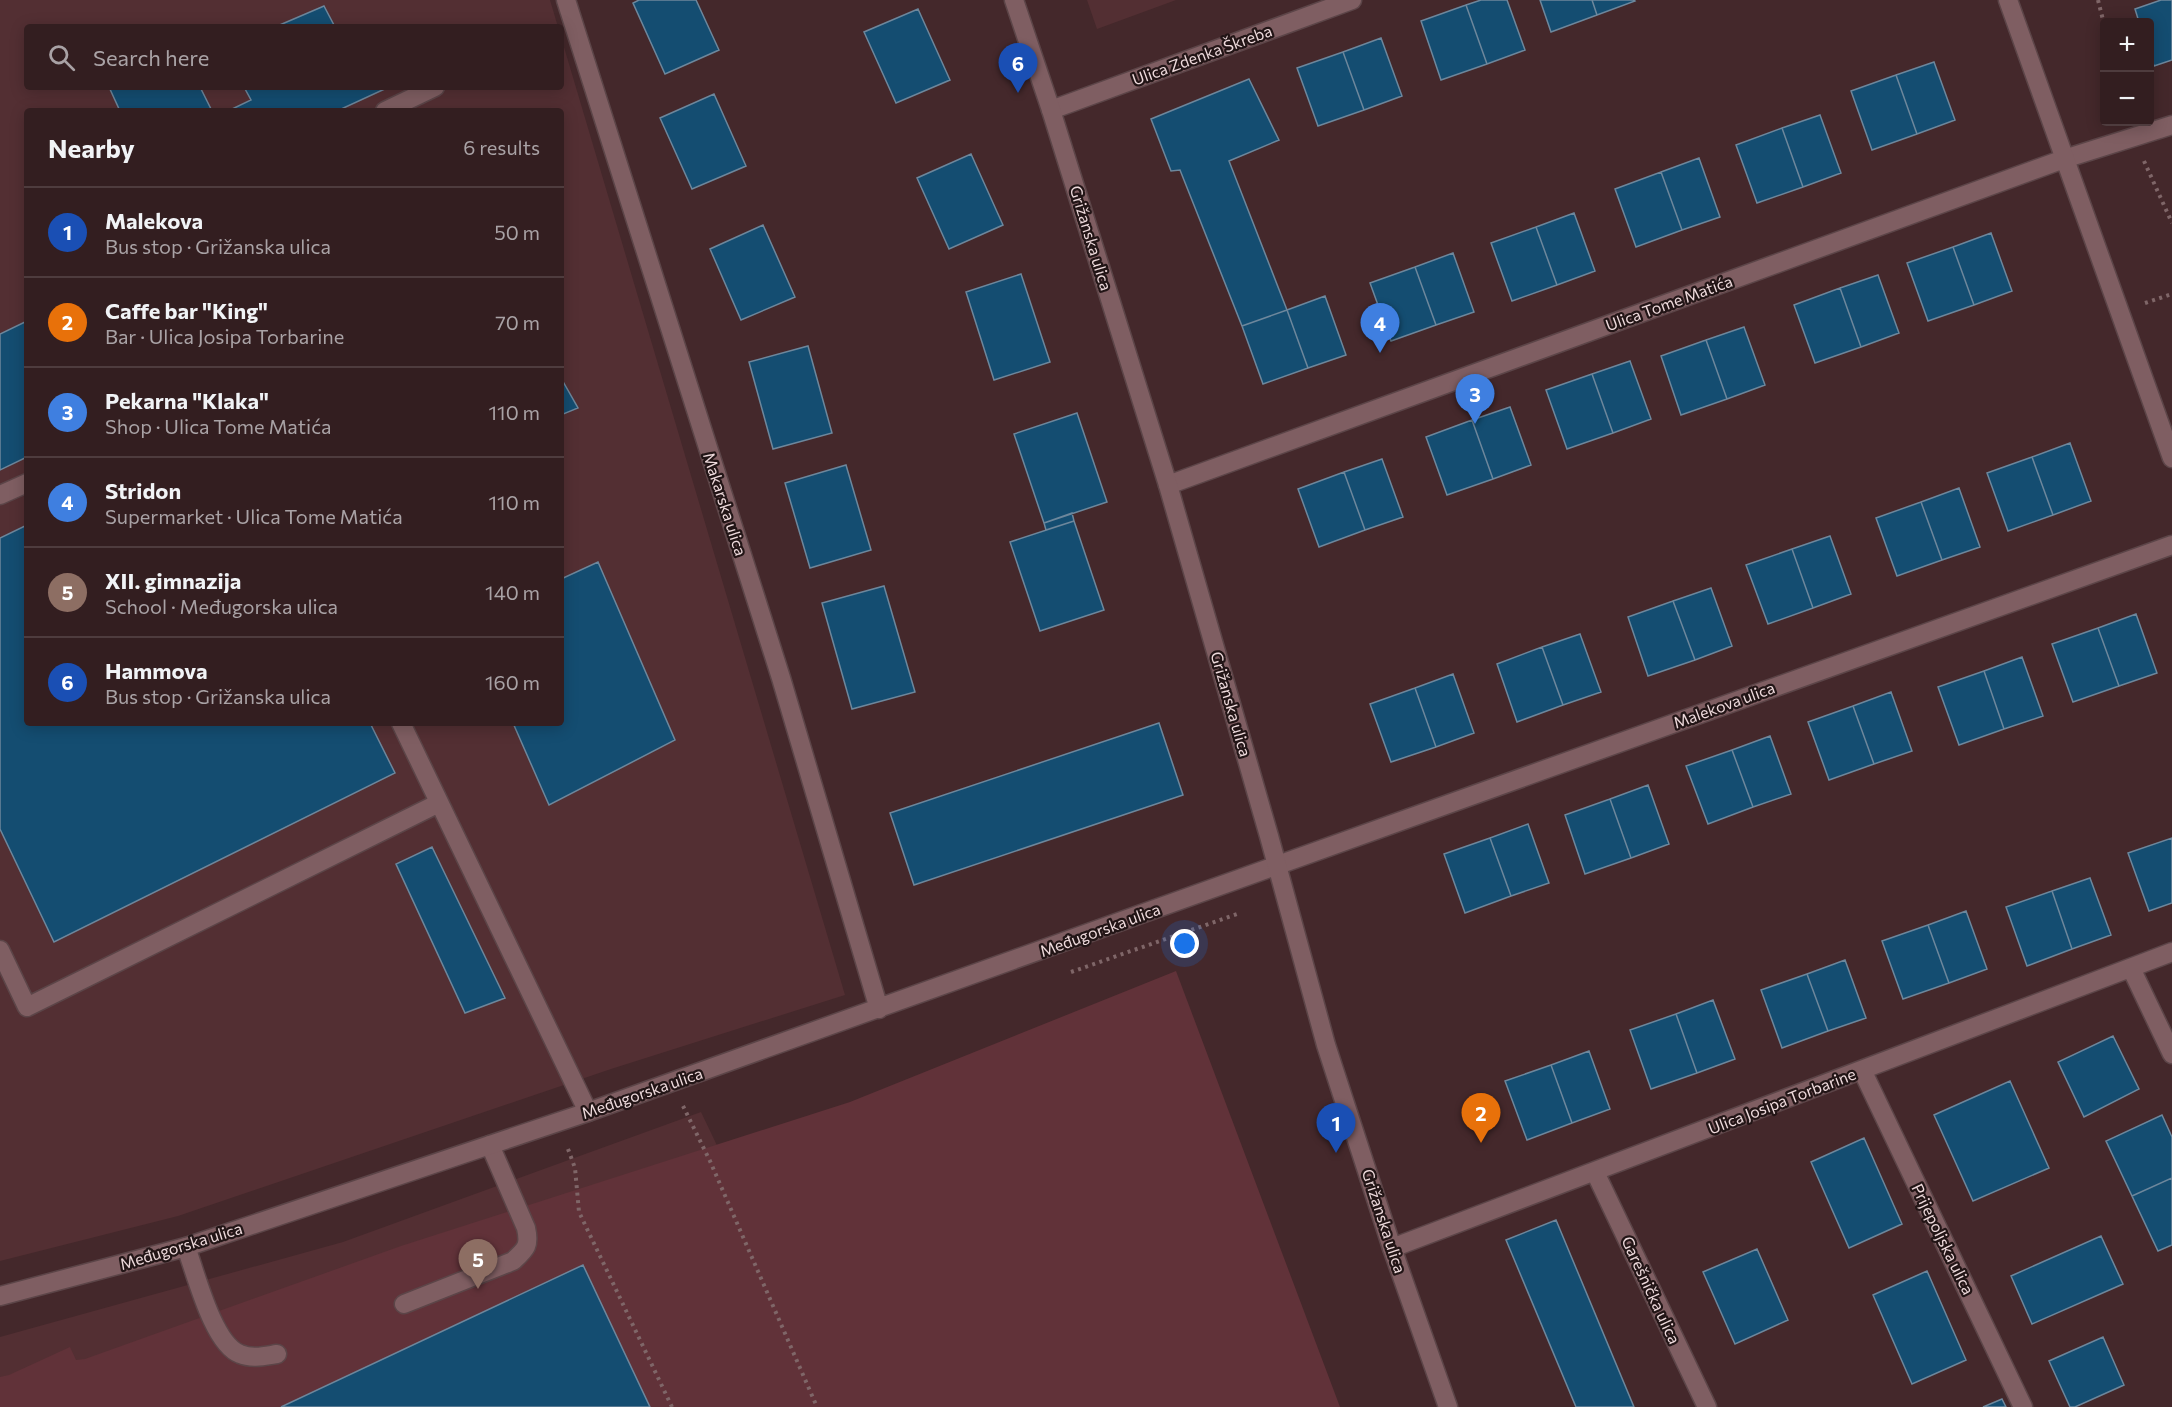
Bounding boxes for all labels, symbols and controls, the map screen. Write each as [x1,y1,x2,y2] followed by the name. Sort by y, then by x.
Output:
[2100,18,2154,126] map controls
[2100,18,2154,72] button: +
[1129,20,1274,89] street label: Ulica Zdenka Škreba
[24,24,564,90] search box
[45,41,78,74] icon: search
[93,44,209,71] text: Search here
[998,44,1038,93] pin: 6
[2100,72,2154,126] button: −
[48,132,135,163] text: Nearby
[463,135,540,159] text: 6 results
[1067,183,1116,293] street label: Grižanska ulica
[105,207,203,234] text: Malekova
[63,220,72,244] text: 1
[494,220,540,244] text: 50 m
[105,234,331,258] text: Bus stop · Grižanska ulica
[1603,271,1735,334] street label: Ulica Tome Matića
[105,297,268,324] text: Caffe bar "King"
[1360,304,1400,353] pin: 4
[62,310,73,334] text: 2
[495,310,540,334] text: 70 m
[105,324,344,348] text: Bar · Ulica Josipa Torbarine
[1456,374,1494,424] pin: 3
[105,387,269,414] text: Pekarna "Klaka"
[62,400,73,424] text: 3
[489,400,540,424] text: 110 m
[105,414,332,438] text: Shop · Ulica Tome Matića
[700,450,751,558] street label: Makarska ulica
[105,477,181,504] text: Stridon
[61,490,74,514] text: 4
[489,490,540,514] text: 110 m
[105,504,403,528] text: Supermarket · Ulica Tome Matića
[105,567,241,594] text: XII. gimnazija
[62,580,73,604] text: 5
[485,580,540,604] text: 140 m
[105,594,338,618] text: School · Međugorska ulica
[1207,649,1256,759] street label: Grižanska ulica
[105,657,207,684] text: Hammova
[61,670,74,694] text: 6
[485,670,540,694] text: 160 m
[1671,677,1777,732] street label: Malekova ulica
[105,684,331,708] text: Bus stop · Grižanska ulica
[1037,899,1163,960] street label: Međugorska ulica
[1170,929,1199,958] your location
[579,1063,705,1122] street label: Međugorska ulica
[1705,1064,1858,1137] street label: Ulica Josipa Torbarine
[1462,1094,1500,1143] pin: 2
[1316,1104,1356,1153] pin: 1
[1359,1166,1410,1275] street label: Grižanska ulica
[1908,1180,1979,1297] street label: Prijepoljska ulica
[117,1218,244,1273] street label: Međugorska ulica
[1618,1233,1685,1347] street label: Garešnička ulica
[458,1240,498,1289] pin: 5

